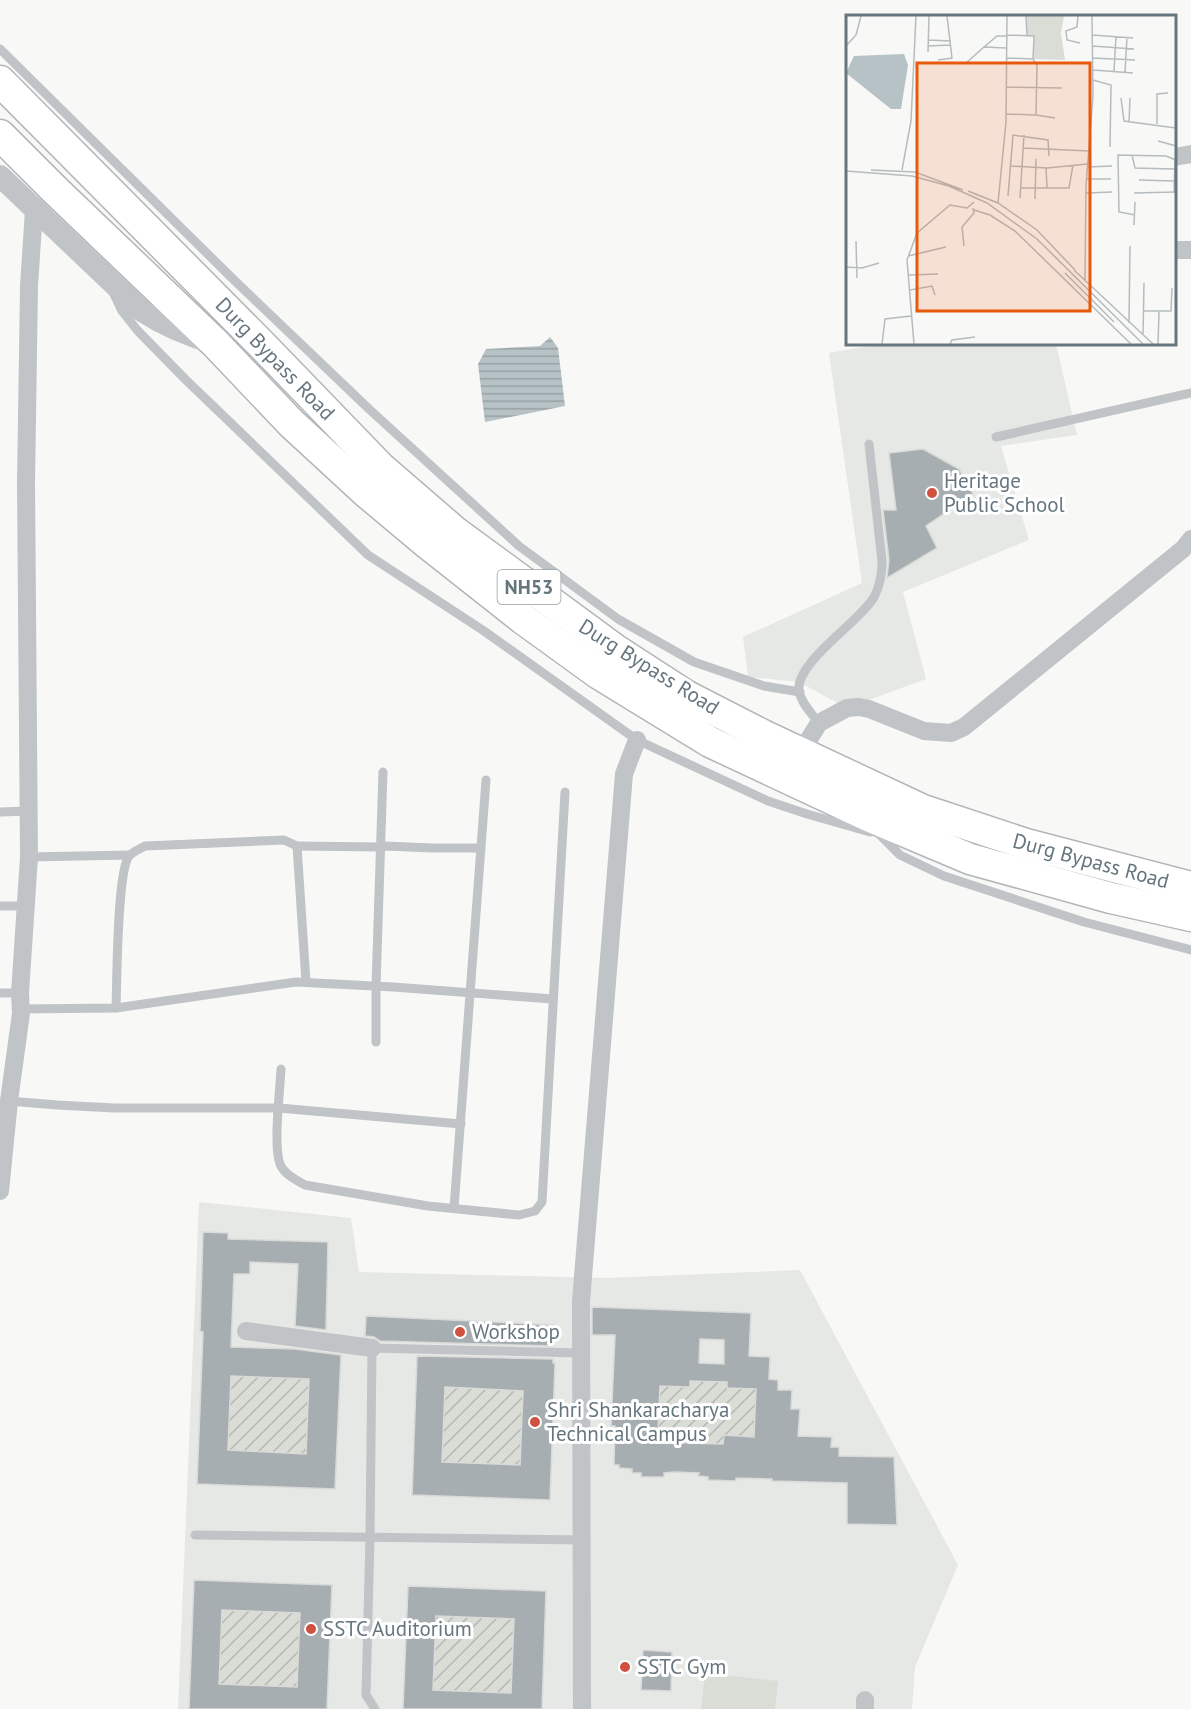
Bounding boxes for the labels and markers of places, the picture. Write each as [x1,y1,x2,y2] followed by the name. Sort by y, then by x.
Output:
[944,467,1065,518] place label: Heritage Public School
[925,486,939,500] marker: Heritage Public School
[472,1318,560,1345] place label: Workshop
[453,1325,467,1339] marker: Workshop
[547,1396,729,1447] place label: Shri Shankaracharya Technical Campus
[528,1415,542,1429] marker: Shri Shankaracharya Technical Campus
[323,1615,472,1642] place label: SSTC Auditorium
[304,1622,318,1636] marker: SSTC Auditorium
[637,1653,726,1680] place label: SSTC Gym
[618,1660,632,1674] marker: SSTC Gym

